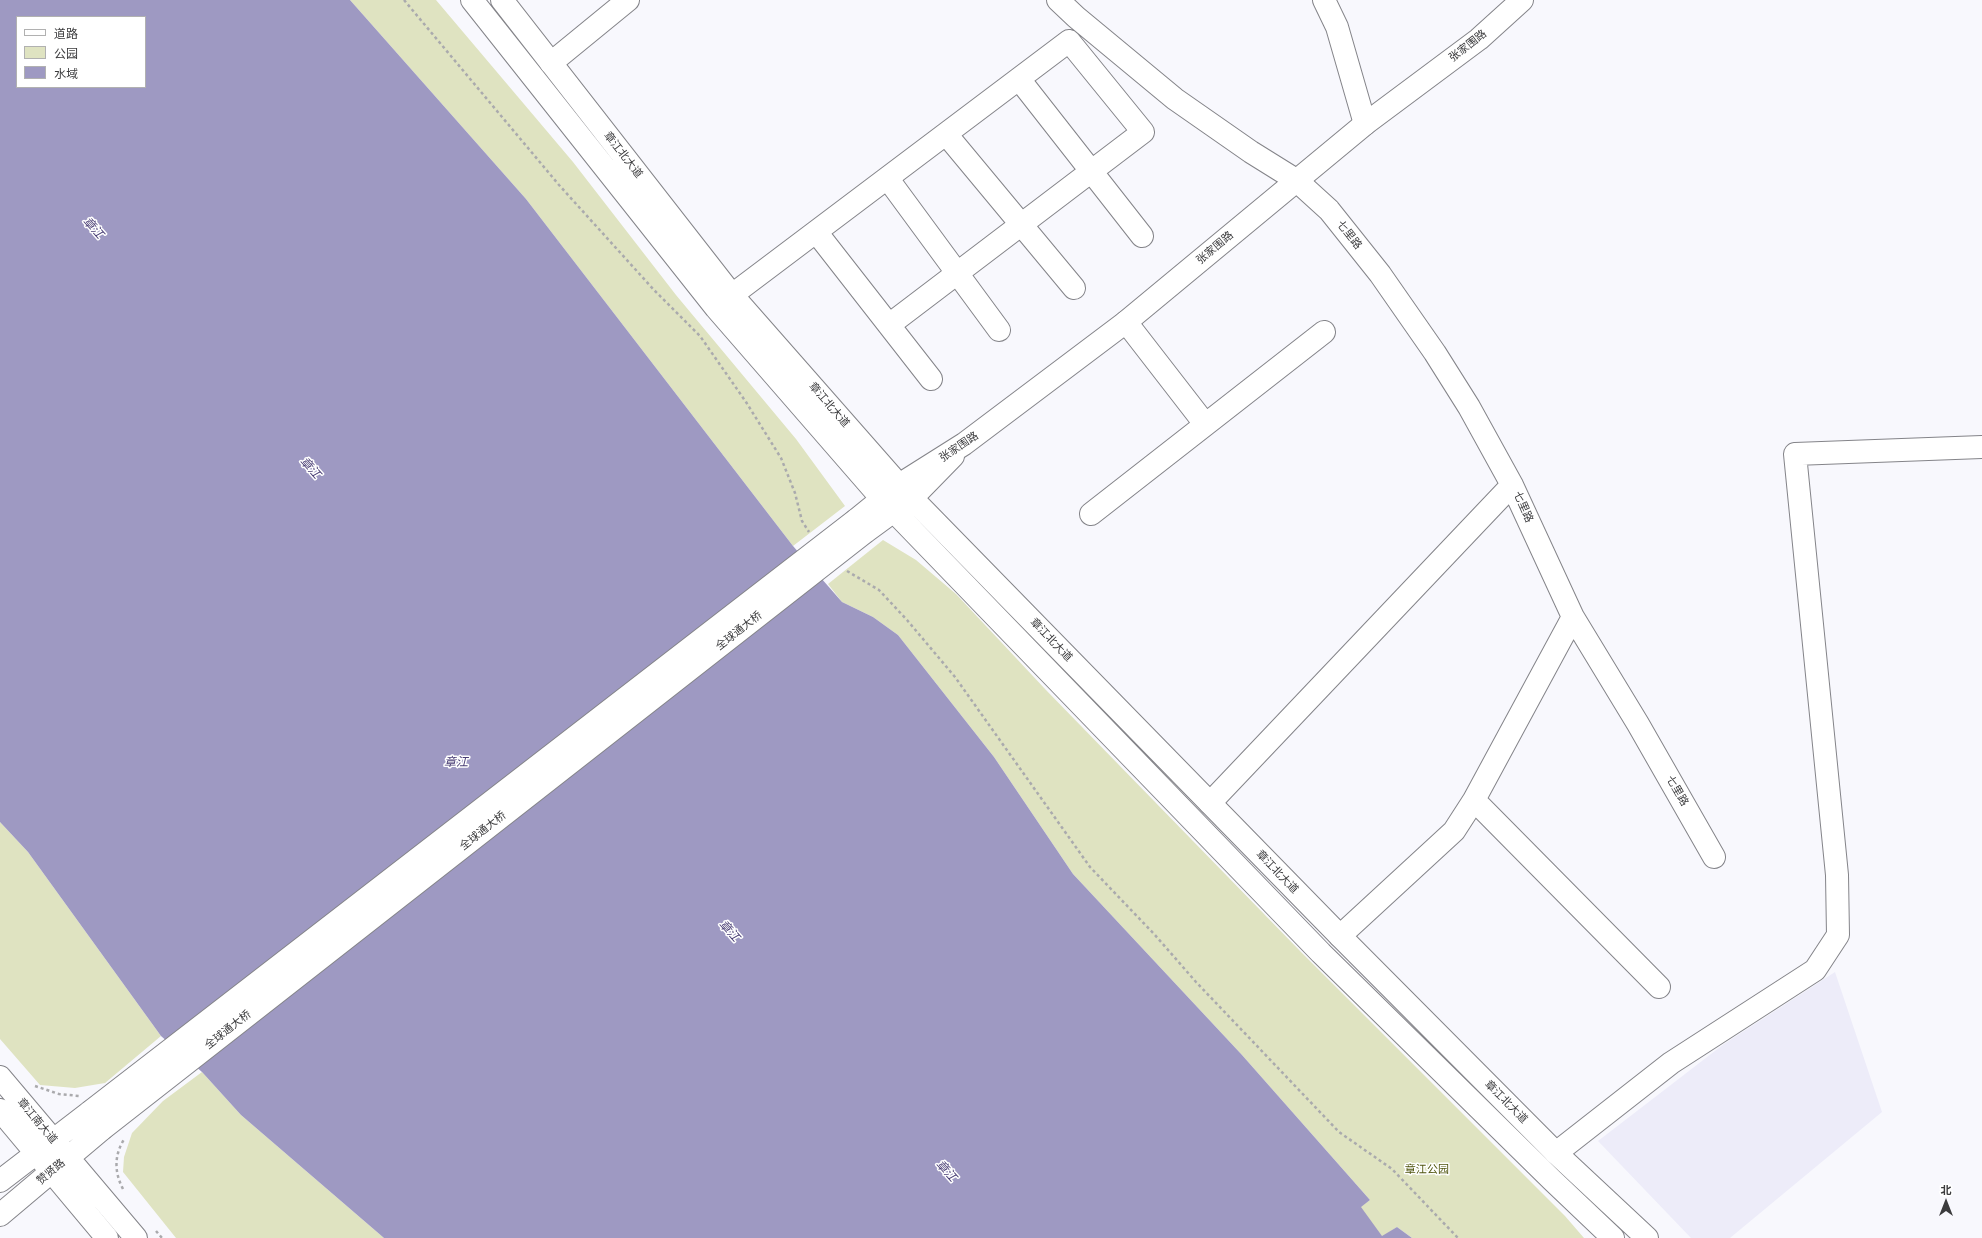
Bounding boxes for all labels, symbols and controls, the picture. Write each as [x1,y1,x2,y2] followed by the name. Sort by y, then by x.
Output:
[16,16,146,88] legend
[54,26,78,41] text: 道路
[1447,27,1489,65] street label: 张家围路
[54,46,78,61] text: 公园
[54,66,78,81] text: 水域
[601,129,645,181] street label: 章江北大道
[80,214,106,242] water label: 章江
[1334,218,1364,252] street label: 七里路
[1194,229,1236,267] street label: 张家围路
[806,380,852,430] street label: 章江北大道
[937,429,981,465] street label: 张家围路
[297,454,323,482] water label: 章江
[1510,489,1536,525] street label: 七里路
[713,609,765,653] street label: 全球通大桥
[1027,616,1075,664] street label: 章江北大道
[444,756,468,770] water label: 章江
[1663,773,1691,809] street label: 七里路
[457,809,509,853] street label: 全球通大桥
[1253,848,1301,896] street label: 章江北大道
[716,917,742,945] water label: 章江
[202,1008,254,1052] street label: 全球通大桥
[1482,1078,1530,1126] street label: 章江北大道
[14,1096,60,1146] street label: 章江南大道
[34,1156,68,1188] street label: 赞贤路
[933,1157,959,1185] water label: 章江
[1405,1163,1449,1177] park label: 章江公园
[1926,1182,1966,1222] north arrow
[1941,1183,1952,1197] text: 北

